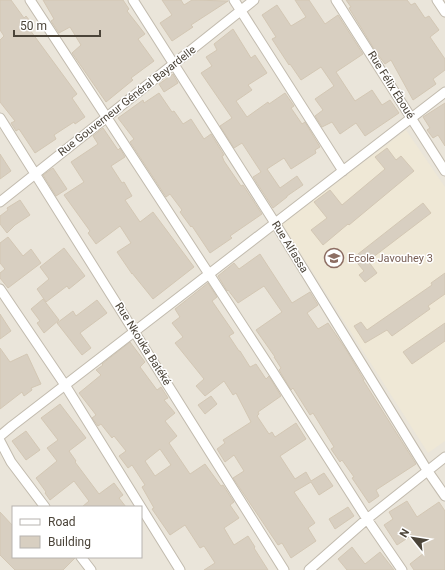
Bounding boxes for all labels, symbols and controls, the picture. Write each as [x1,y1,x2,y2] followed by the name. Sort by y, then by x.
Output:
[14,12,100,38] scale bar
[20,19,47,33] text: 50 m
[55,43,199,159] street label: Rue Gouverneur Général Bayardelle
[365,49,417,121] street label: Rue Félix Éboué
[269,219,311,275] street label: Rue Alfassa
[323,247,345,269] school or university icon: Ecole Javouhey 3
[348,252,433,265] place label: Ecole Javouhey 3
[112,300,174,388] street label: Rue Nkouka Batéké
[12,506,142,558] legend
[48,515,76,529] text: Road
[393,518,433,558] north arrow
[397,526,412,540] text: N
[48,535,91,549] text: Building

